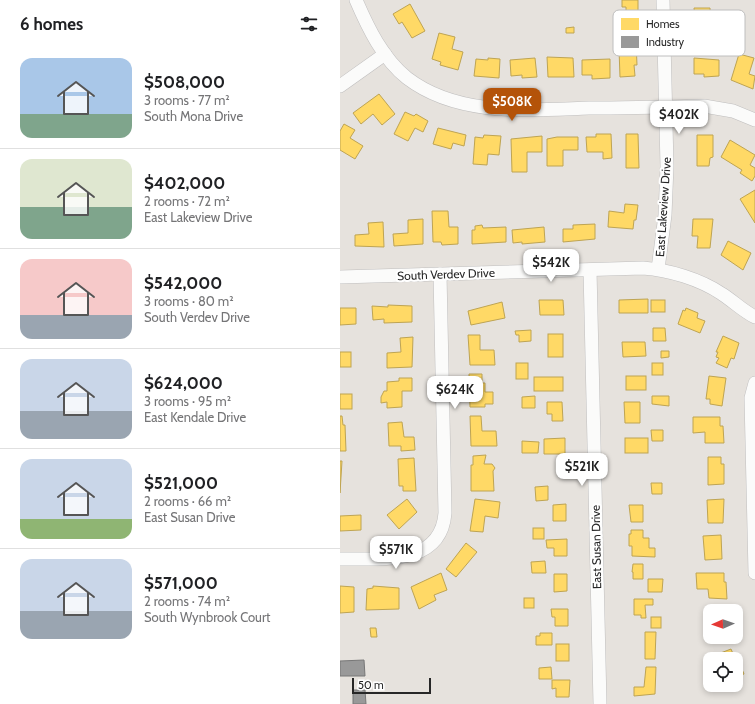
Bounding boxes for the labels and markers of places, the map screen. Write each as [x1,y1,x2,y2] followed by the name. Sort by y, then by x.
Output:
[484,88,540,122] pin: $508K
[651,101,707,135] pin: $402K
[523,249,579,283] pin: $542K
[427,376,483,410] pin: $624K
[554,453,610,487] pin: $521K
[368,536,424,570] pin: $571K

